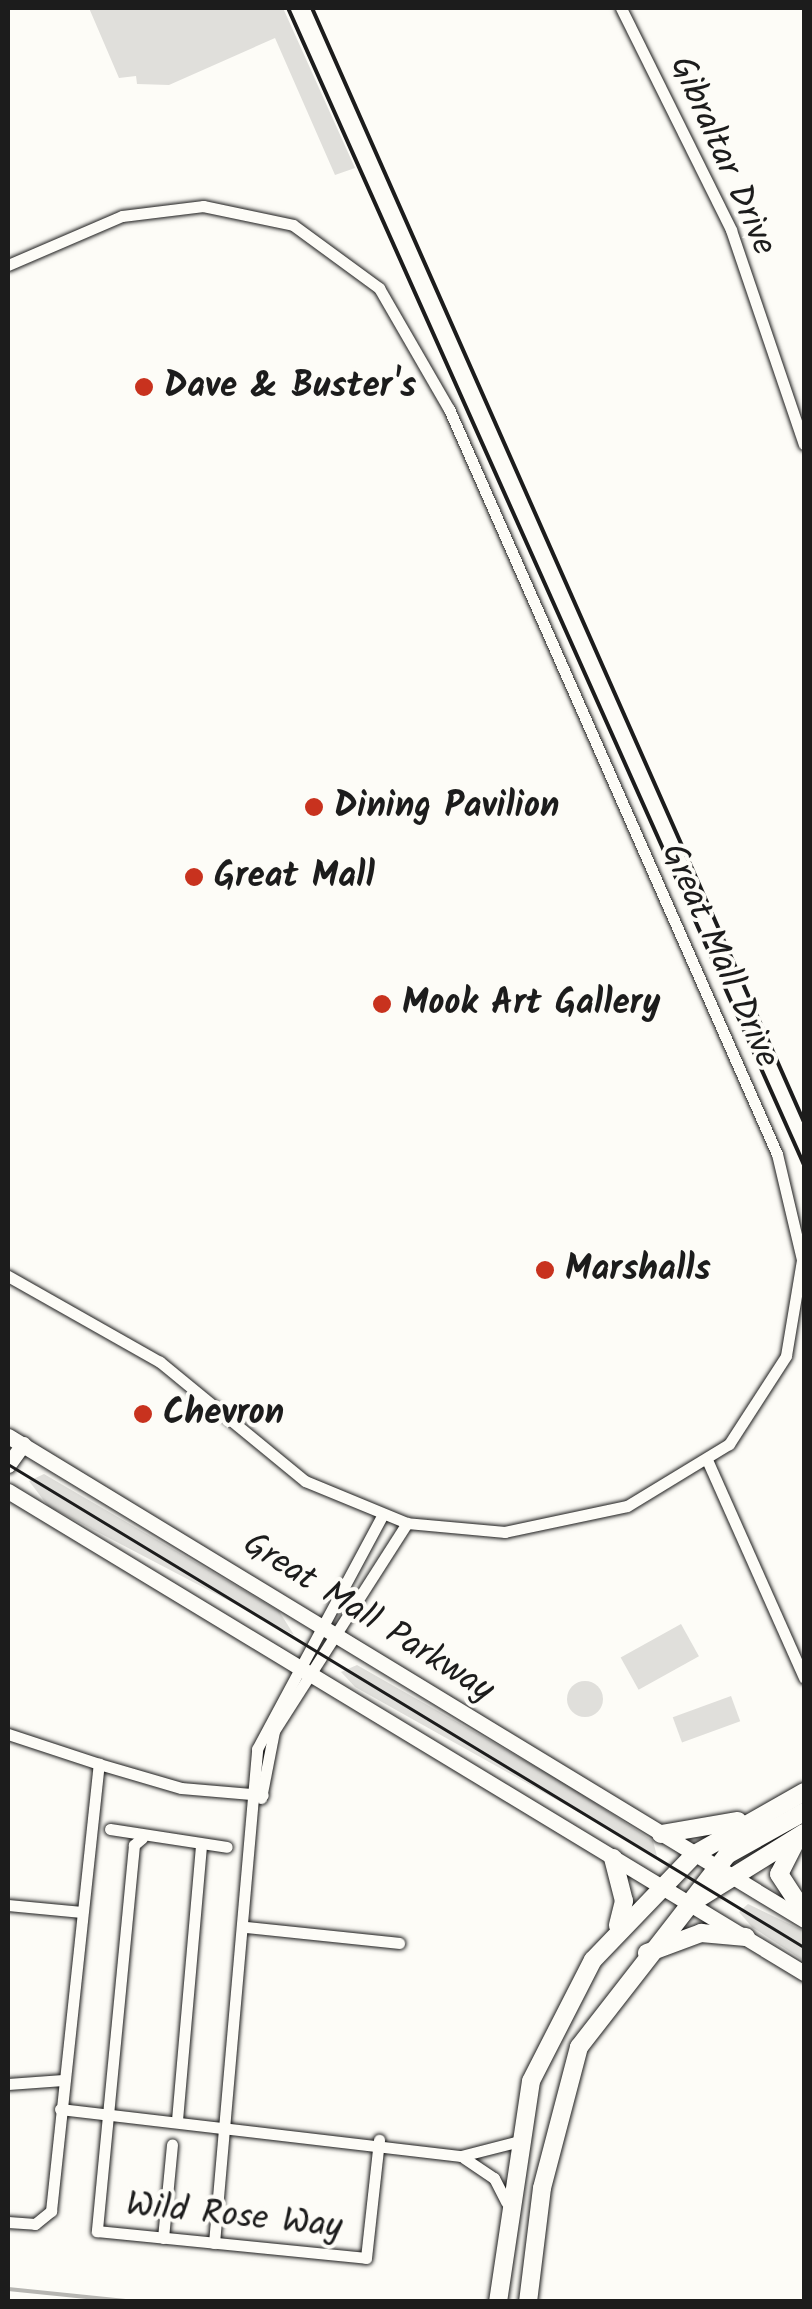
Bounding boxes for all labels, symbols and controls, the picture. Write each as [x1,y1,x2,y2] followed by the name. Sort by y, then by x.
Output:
[659,50,785,262] street label: Gibraltar Drive
[164,366,416,408] place label: Dave & Buster's
[133,376,155,398] marker: Dave & Buster's
[334,786,559,828] place label: Dining Pavilion
[303,796,325,818] marker: Dining Pavilion
[651,837,787,1075] street label: Great Mall Drive
[214,856,375,898] place label: Great Mall
[183,866,205,888] marker: Great Mall
[402,983,660,1025] place label: Mook Art Gallery
[371,993,393,1015] marker: Mook Art Gallery
[565,1249,711,1291] place label: Marshalls
[534,1259,556,1281] marker: Marshalls
[163,1393,284,1435] place label: Chevron
[132,1403,154,1425] marker: Chevron
[235,1524,501,1712] street label: Great Mall Parkway
[124,2185,344,2249] street label: Wild Rose Way

